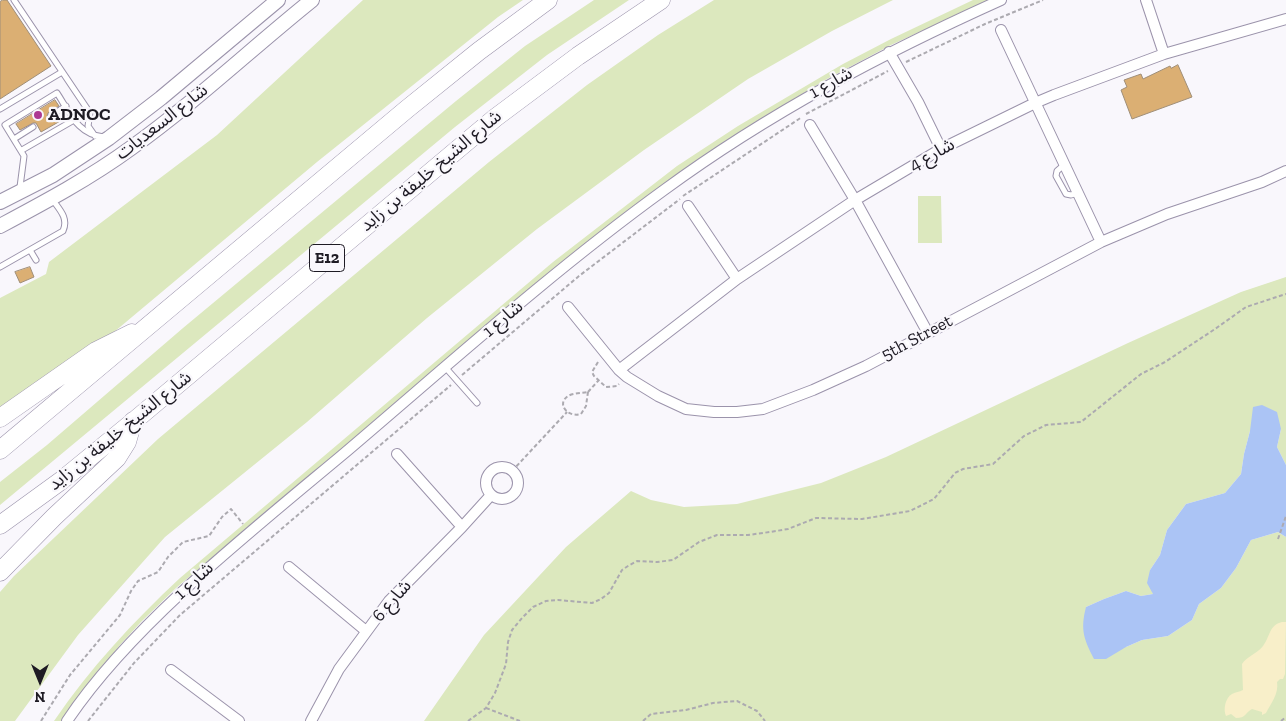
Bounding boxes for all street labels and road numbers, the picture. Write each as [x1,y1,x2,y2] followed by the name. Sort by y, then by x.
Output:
[806,62,856,104] street label: شارع 1
[112,79,212,165] street label: شارع السعديات
[356,106,506,236] street label: شارع الشيخ خليفة بن زايد
[905,134,959,176] street label: شارع 4
[310,244,344,272] road number: E12
[478,296,528,342] street label: شارع 1
[878,310,956,366] street label: 5th Street
[44,367,196,495] street label: شارع الشيخ خليفة بن زايد
[170,557,218,605] street label: شارع 1
[368,576,416,626] street label: شارع 6

